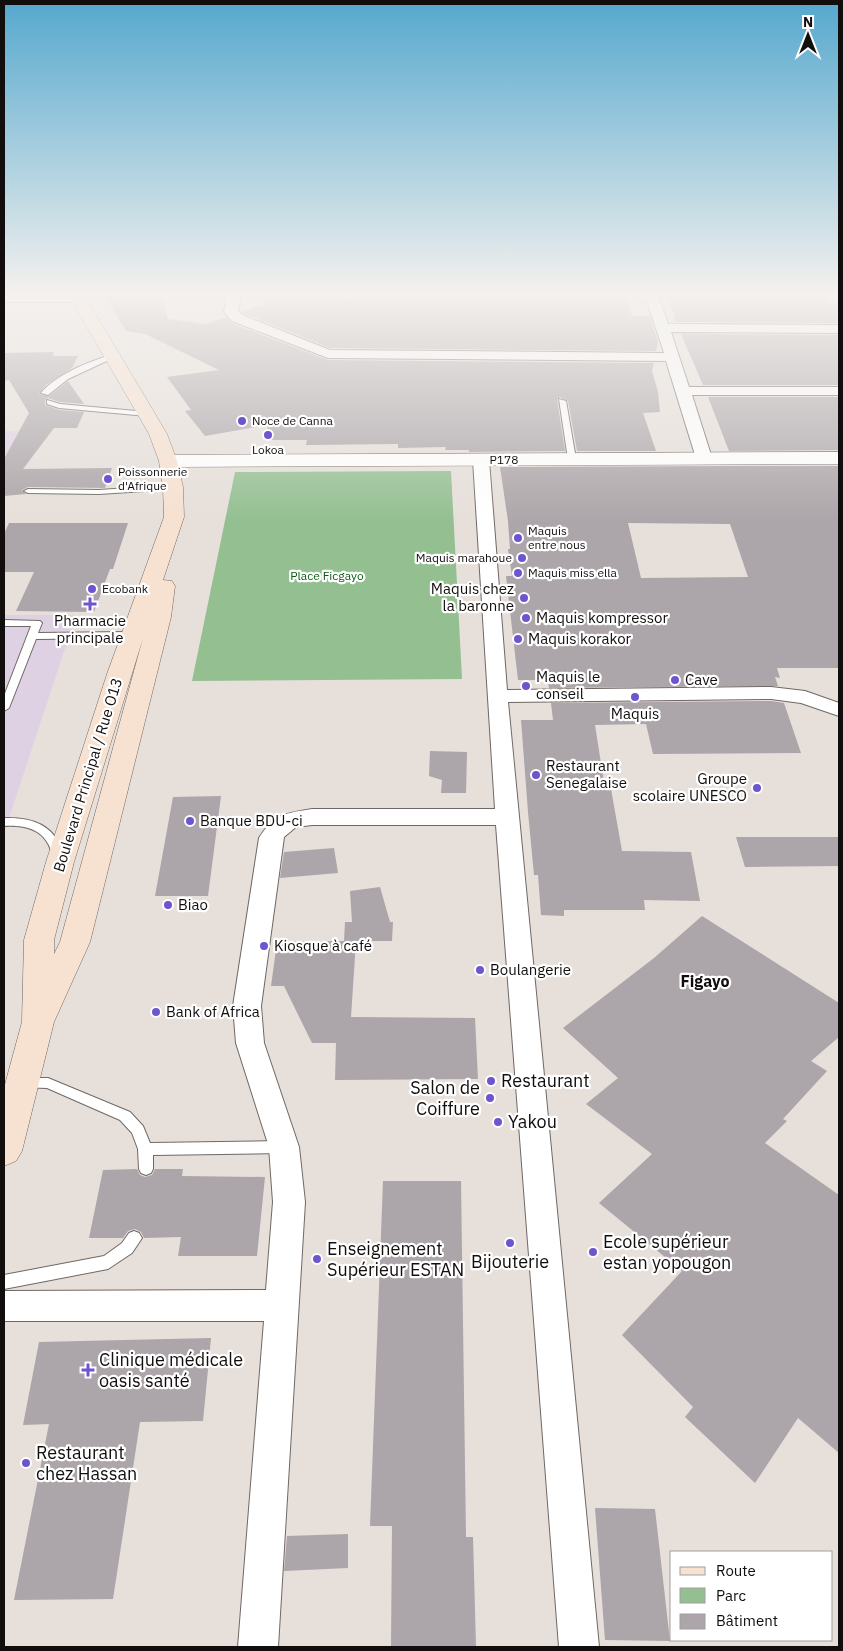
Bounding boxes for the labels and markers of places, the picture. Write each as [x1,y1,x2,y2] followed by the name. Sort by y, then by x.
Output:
[252,413,333,428] place label: Noce de Canna
[236,415,248,427] marker: Noce de Canna
[262,429,274,441] marker: Lokoa
[252,442,285,457] place label: Lokoa
[118,464,188,493] place label: Poissonnerie d'Afrique
[102,473,114,485] marker: Poissonnerie d'Afrique
[528,523,586,552] place label: Maquis entre nous
[512,532,524,544] marker: Maquis entre nous
[416,550,512,565] place label: Maquis marahoue
[516,552,528,564] marker: Maquis marahoue
[528,565,618,580] place label: Maquis miss ella
[512,567,524,579] marker: Maquis miss ella
[431,579,514,615] place label: Maquis chez la baronne
[102,581,149,596] place label: Ecobank
[86,583,98,595] marker: Ecobank
[518,592,530,604] marker: Maquis chez la baronne
[84,598,96,610] marker: Pharmacie principale
[536,608,668,627] place label: Maquis kompressor
[54,611,126,647] place label: Pharmacie principale
[520,612,532,624] marker: Maquis kompressor
[528,629,632,648] place label: Maquis korakor
[512,633,524,645] marker: Maquis korakor
[536,667,600,703] place label: Maquis le conseil
[685,670,718,689] place label: Cave
[669,674,681,686] marker: Cave
[520,680,532,692] marker: Maquis le conseil
[629,691,641,703] marker: Maquis
[611,704,659,723] place label: Maquis
[546,756,627,792] place label: Restaurant Senegalaise
[530,769,542,781] marker: Restaurant Senegalaise
[633,769,747,805] place label: Groupe scolaire UNESCO
[751,782,763,794] marker: Groupe scolaire UNESCO
[200,811,303,830] place label: Banque BDU-ci
[184,815,196,827] marker: Banque BDU-ci
[178,895,208,914] place label: Biao
[162,899,174,911] marker: Biao
[274,936,372,955] place label: Kiosque à café
[258,940,270,952] marker: Kiosque à café
[490,960,571,979] place label: Boulangerie
[474,964,486,976] marker: Boulangerie
[166,1002,260,1021] place label: Bank of Africa
[150,1006,162,1018] marker: Bank of Africa
[501,1069,590,1092] place label: Restaurant
[485,1075,497,1087] marker: Restaurant
[410,1076,480,1120] place label: Salon de Coiffure
[484,1092,496,1104] marker: Salon de Coiffure
[508,1110,557,1133] place label: Yakou
[492,1116,504,1128] marker: Yakou
[603,1230,731,1274] place label: Ecole supérieur estan yopougon
[327,1237,464,1281] place label: Enseignement Supérieur ESTAN
[504,1237,516,1249] marker: Bijouterie
[587,1246,599,1258] marker: Ecole supérieur estan yopougon
[471,1250,549,1273] place label: Bijouterie
[311,1253,323,1265] marker: Enseignement Supérieur ESTAN
[99,1348,243,1392] place label: Clinique médicale oasis santé
[81,1363,95,1377] marker: Clinique médicale oasis santé
[36,1441,137,1485] place label: Restaurant chez Hassan
[20,1457,32,1469] marker: Restaurant chez Hassan

